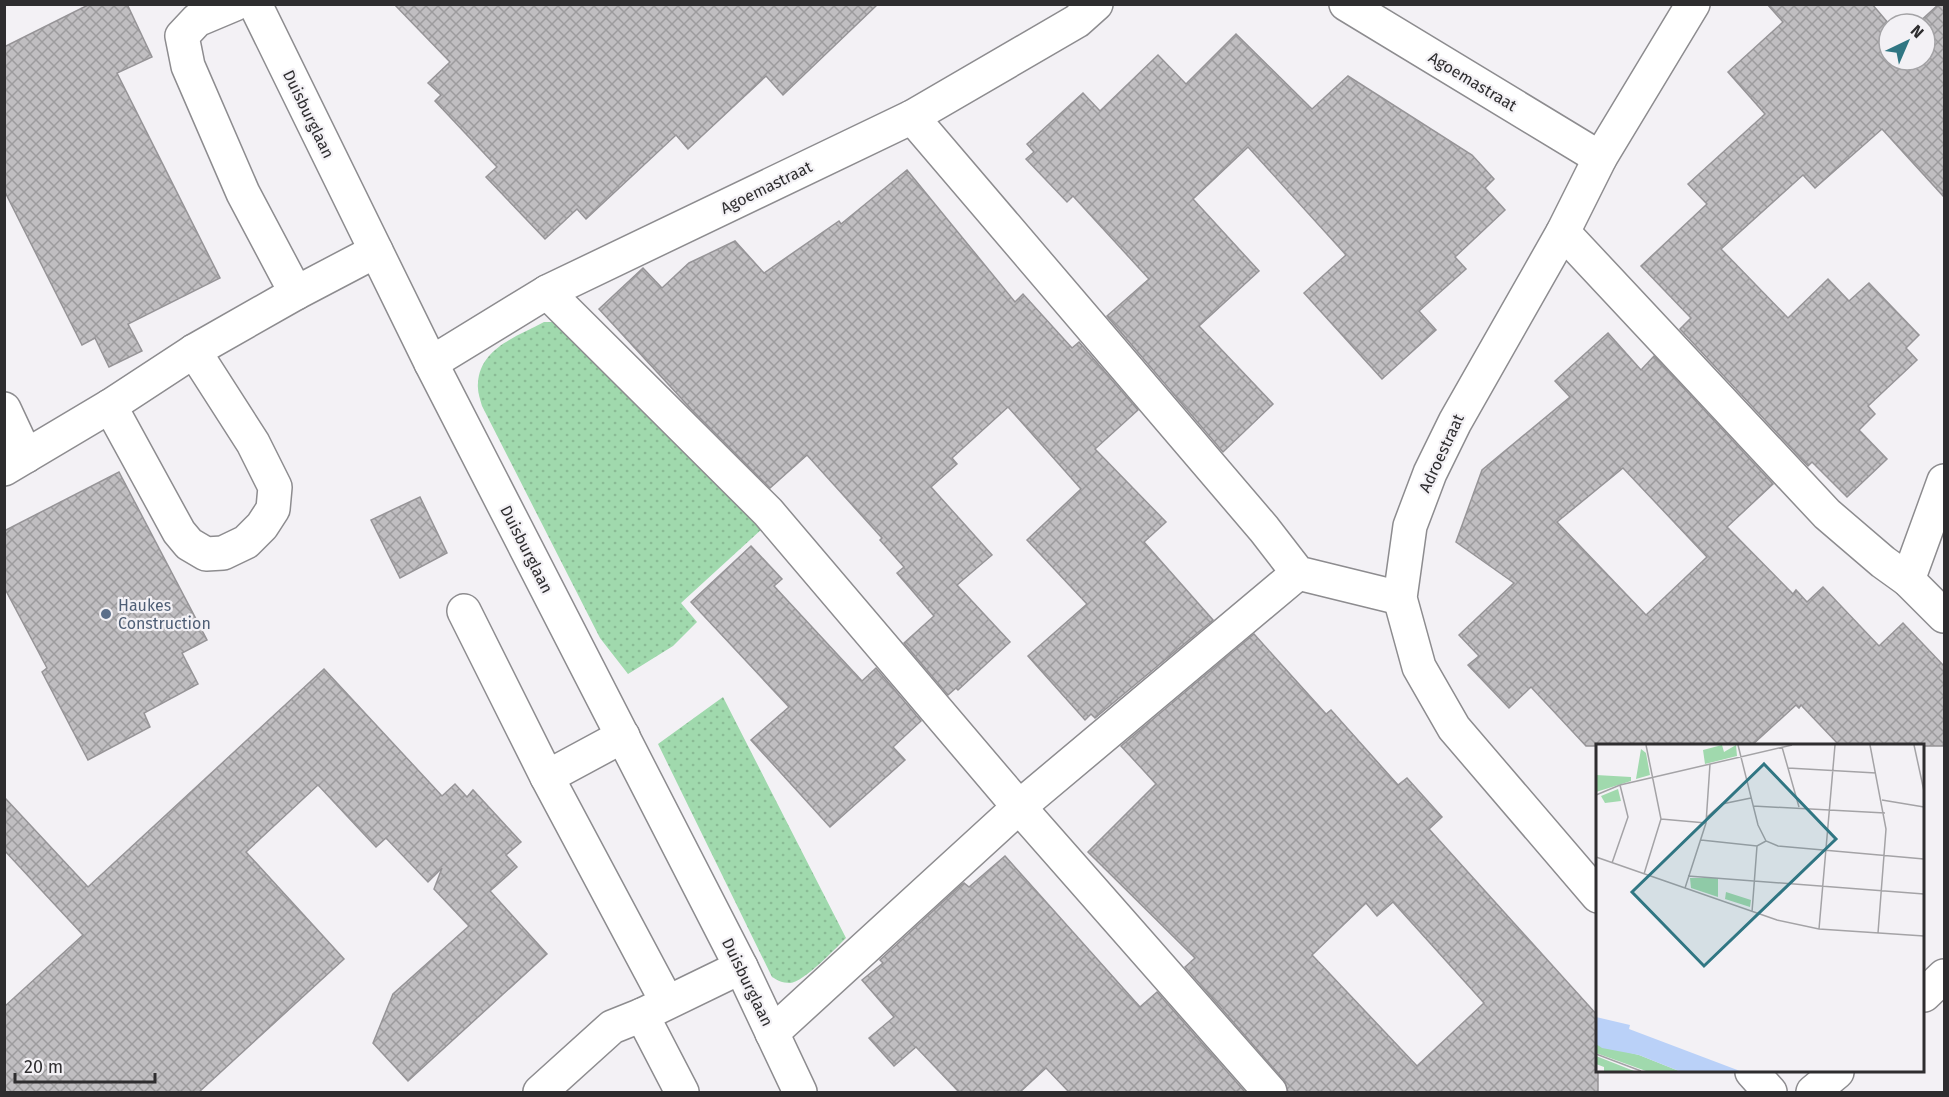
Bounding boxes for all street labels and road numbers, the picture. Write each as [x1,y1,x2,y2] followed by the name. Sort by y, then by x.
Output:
[1425,48,1520,115] street label: Agoemastraat
[279,67,338,162] street label: Duisburglaan
[717,157,815,218] street label: Agoemastraat
[1415,411,1468,496] street label: Adroestraat
[496,502,557,596] street label: Duisburglaan
[718,935,777,1030] street label: Duisburglaan

